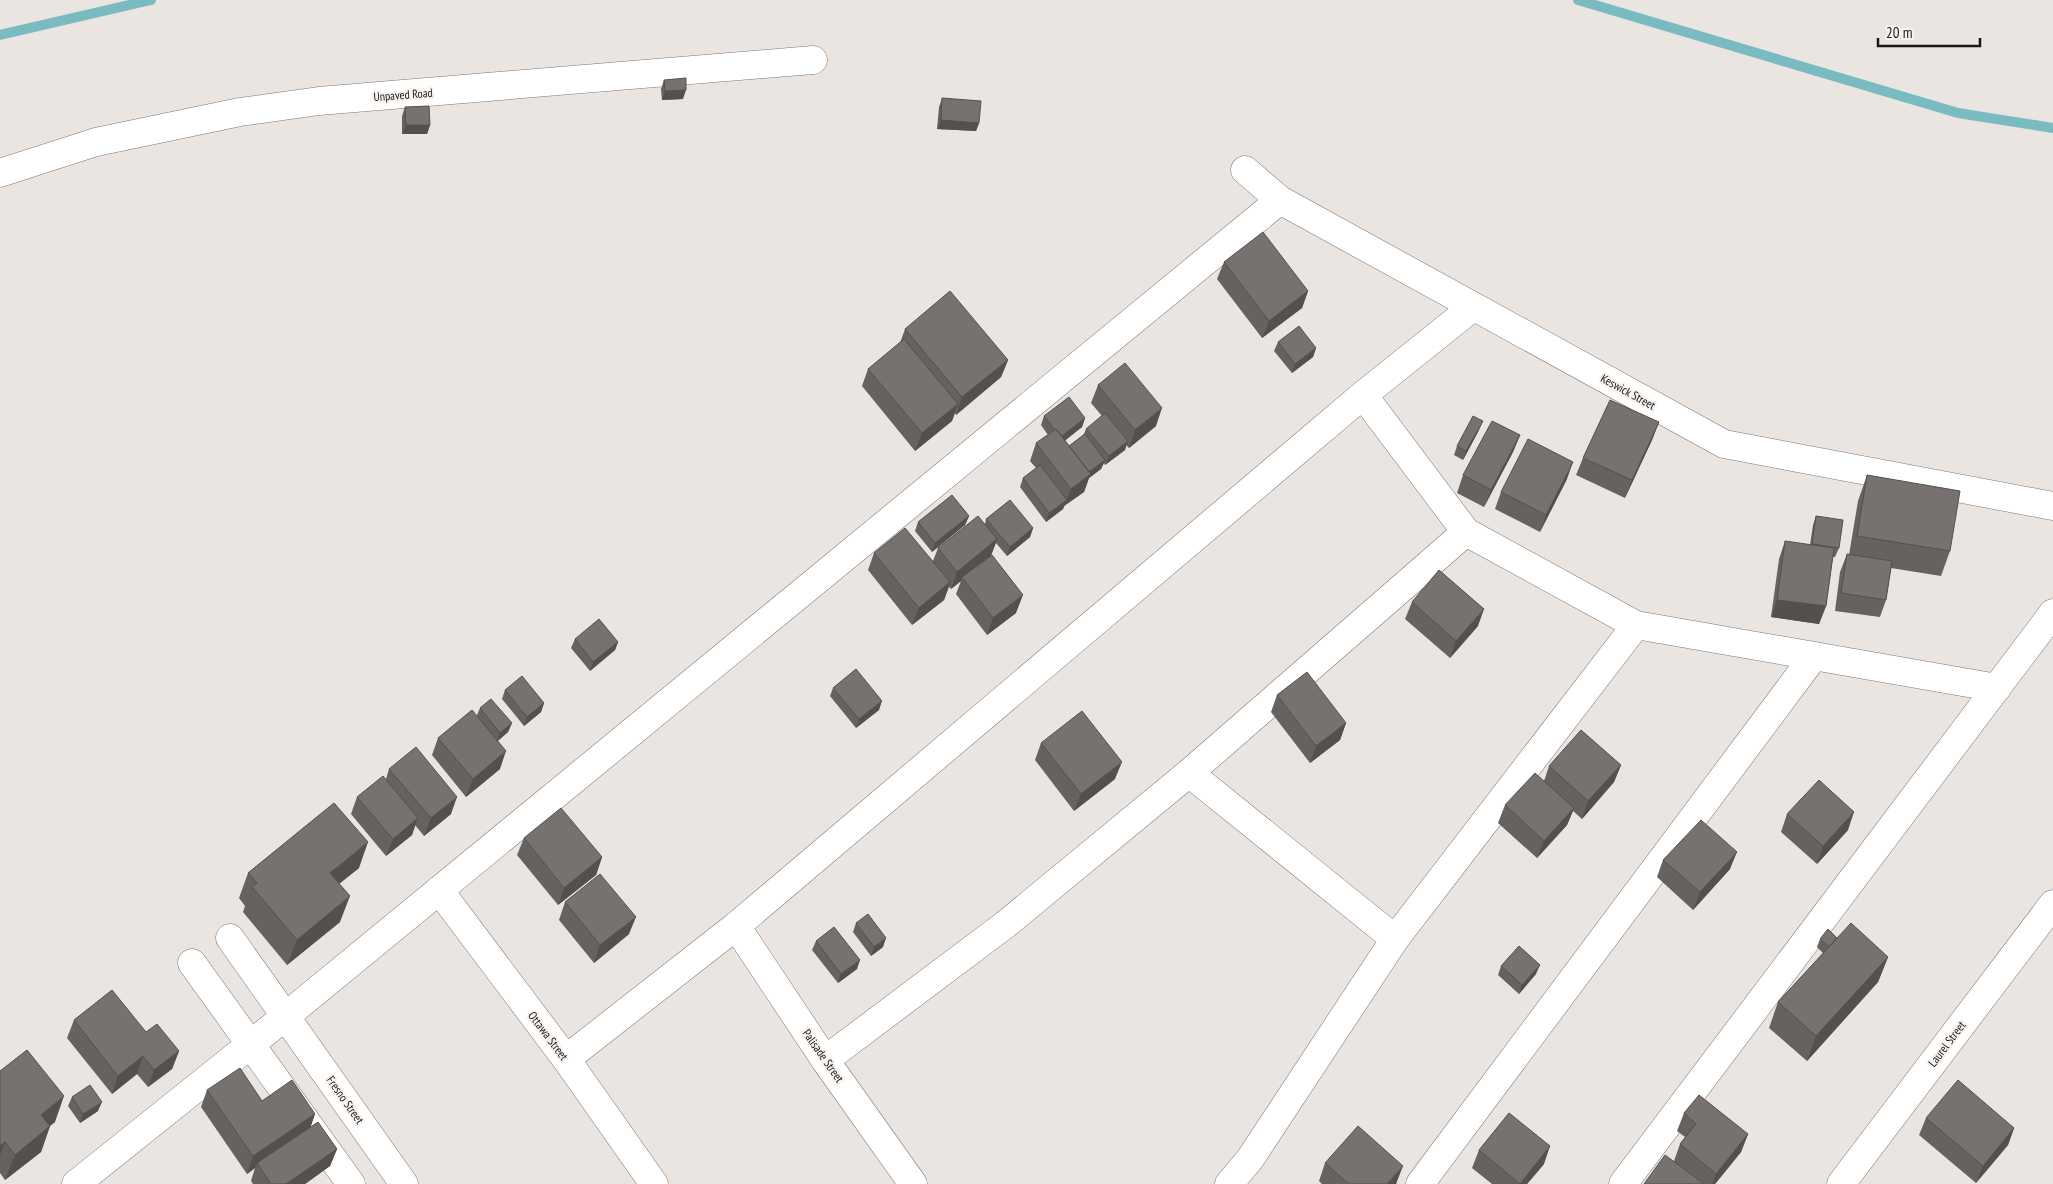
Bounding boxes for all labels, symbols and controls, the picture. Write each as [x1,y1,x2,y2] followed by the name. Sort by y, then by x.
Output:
[1878,15,1980,47] scale bar
[1886,23,1912,42] text: 20 m
[373,85,433,104] street label: Unpaved Road
[1598,370,1659,413] street label: Keswick Street
[525,1008,572,1064] street label: Ottawa Street
[1925,1017,1969,1069] street label: Laurel Street
[800,1026,848,1086] street label: Palisade Street
[323,1073,368,1127] street label: Fresno Street

